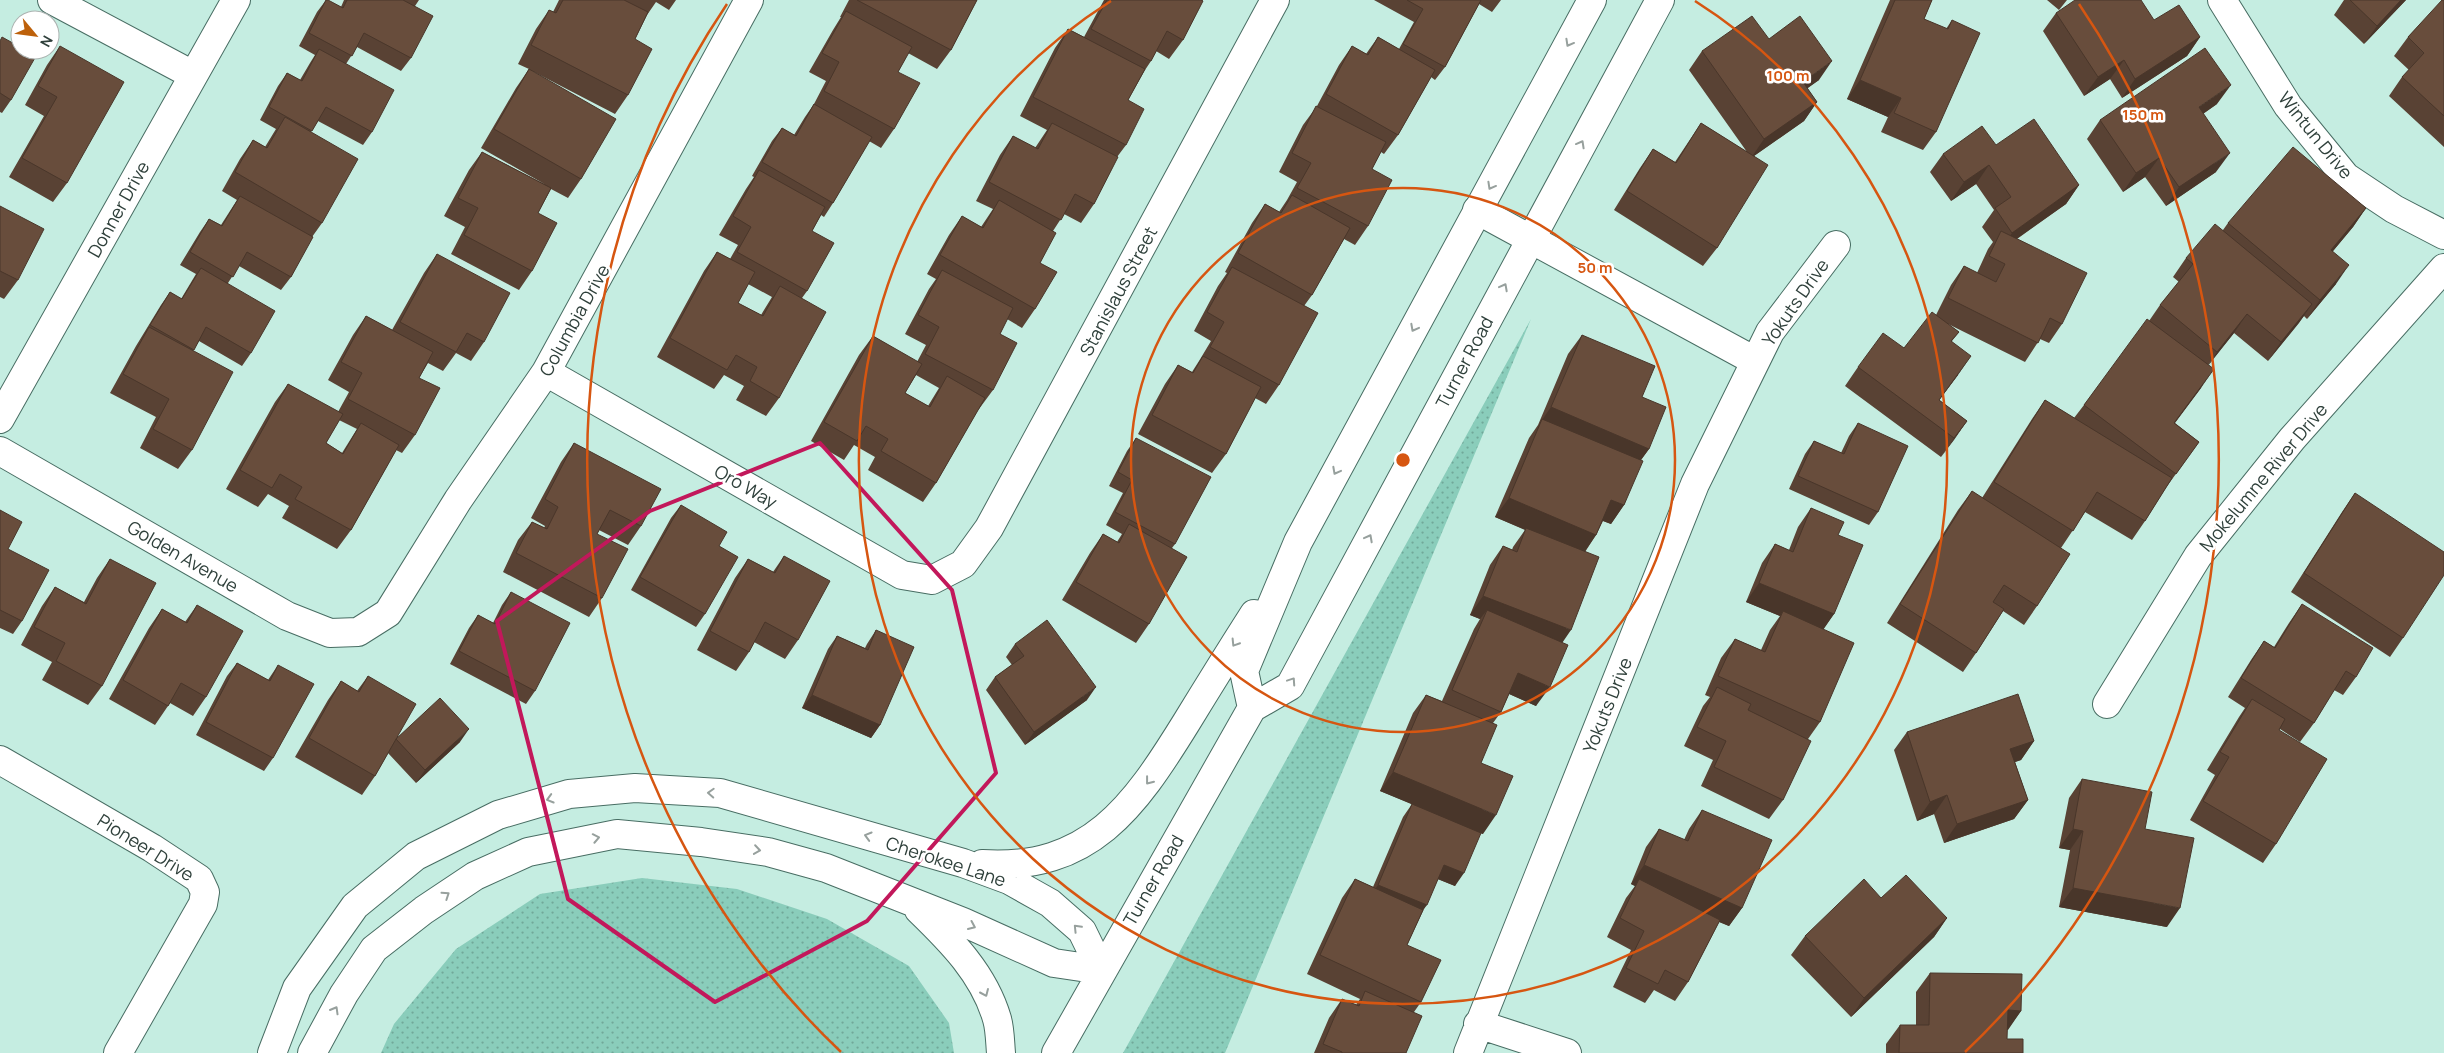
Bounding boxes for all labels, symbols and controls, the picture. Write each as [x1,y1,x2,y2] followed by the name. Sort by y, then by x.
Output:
[10,10,60,60] north arrow
[36,33,58,51] text: N
[1565,37,1575,46] one-way arrow
[1767,65,1809,86] text: 100 m
[2273,86,2359,184] street label: Wintun Drive
[2122,104,2164,125] text: 150 m
[1575,140,1585,149] one-way arrow
[82,156,154,262] street label: Donner Drive
[1487,180,1497,189] one-way arrow
[1074,222,1162,360] street label: Stanislaus Street
[1756,254,1834,350] street label: Yokuts Drive
[1577,257,1613,278] text: 50 m
[533,260,615,380] street label: Columbia Drive
[1498,283,1508,292] one-way arrow
[1430,312,1498,412] street label: Turner Road
[1410,323,1420,332] one-way arrow
[2194,398,2332,556] street label: Mokelumne River Drive
[1394,451,1412,469] centre of rings
[710,458,782,514] street label: Oro Way
[1332,466,1342,475] one-way arrow
[123,515,243,597] street label: Golden Avenue
[1363,534,1373,543] one-way arrow
[1232,638,1242,647] one-way arrow
[1577,654,1637,756] street label: Yokuts Drive
[1285,677,1295,686] one-way arrow
[1146,775,1154,784] one-way arrow
[707,787,715,798] one-way arrow
[546,794,555,804] one-way arrow
[93,808,199,886] street label: Pioneer Drive
[883,830,1009,892] street label: Cherokee Lane
[1117,830,1189,930] street label: Turner Road
[864,831,872,841] one-way arrow
[592,833,600,844] one-way arrow
[753,845,761,855] one-way arrow
[440,892,450,901] one-way arrow
[967,920,976,931] one-way arrow
[1074,925,1083,934] one-way arrow
[979,988,990,997] one-way arrow
[329,1007,339,1016] one-way arrow

